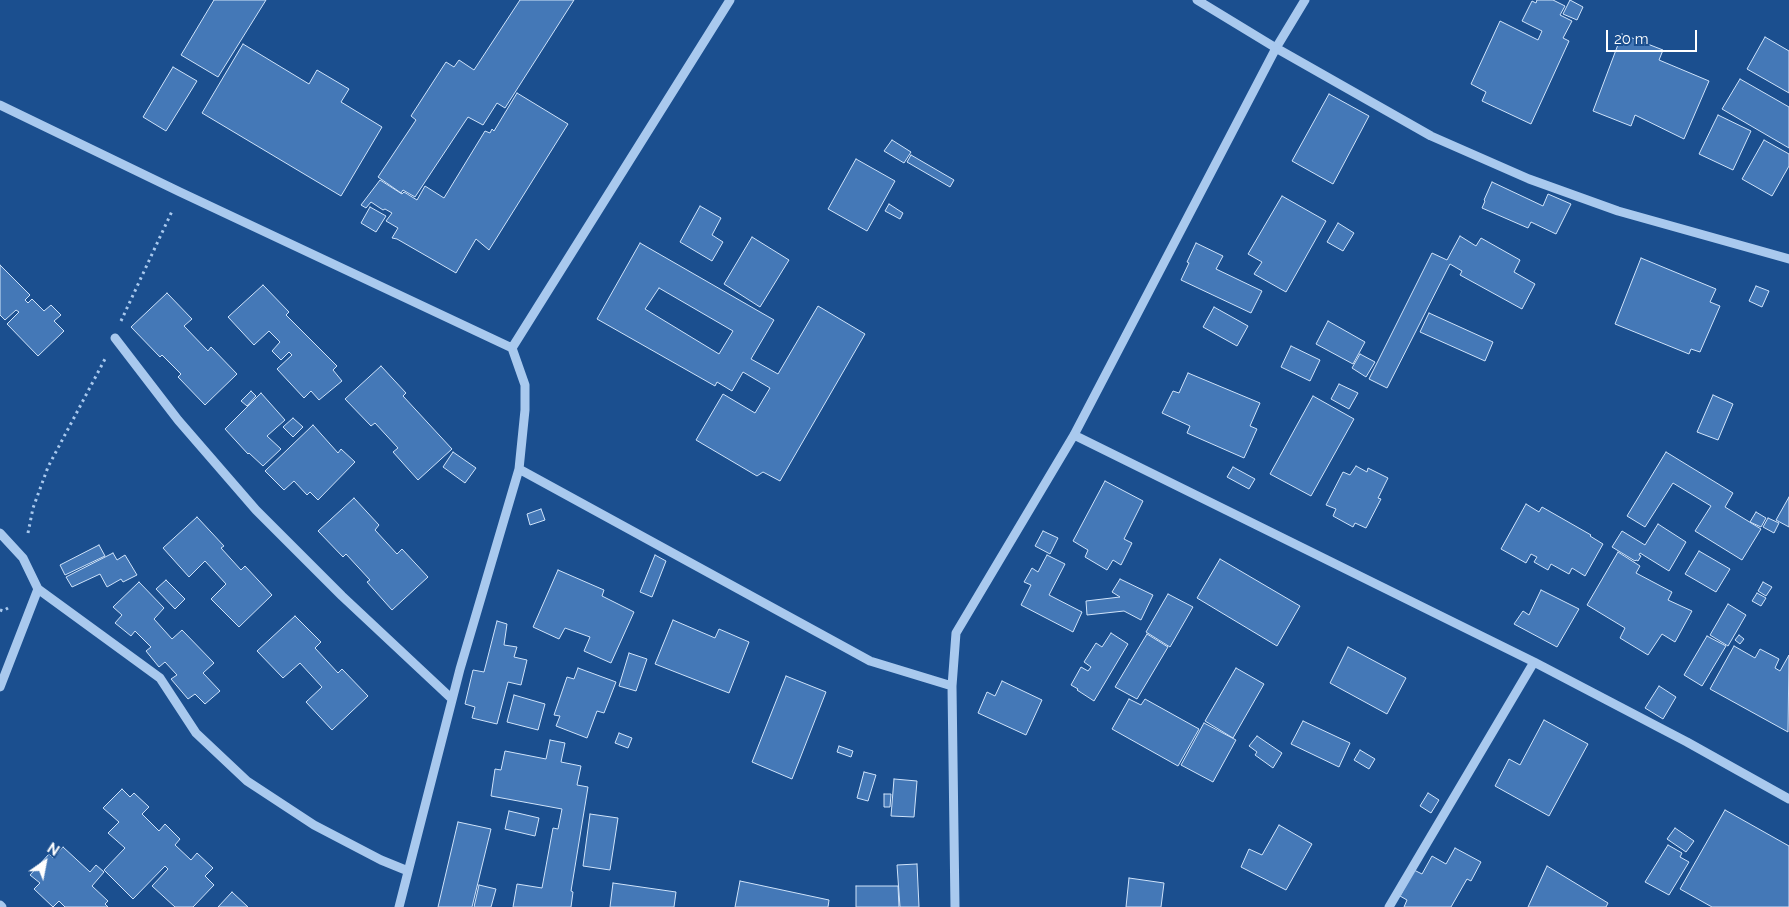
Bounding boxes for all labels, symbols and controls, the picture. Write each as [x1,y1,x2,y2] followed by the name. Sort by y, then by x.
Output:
[1609,20,1700,52] scale bar
[1614,30,1649,48] text: 20 m
[20,837,70,887] north arrow
[44,840,62,859] text: N

